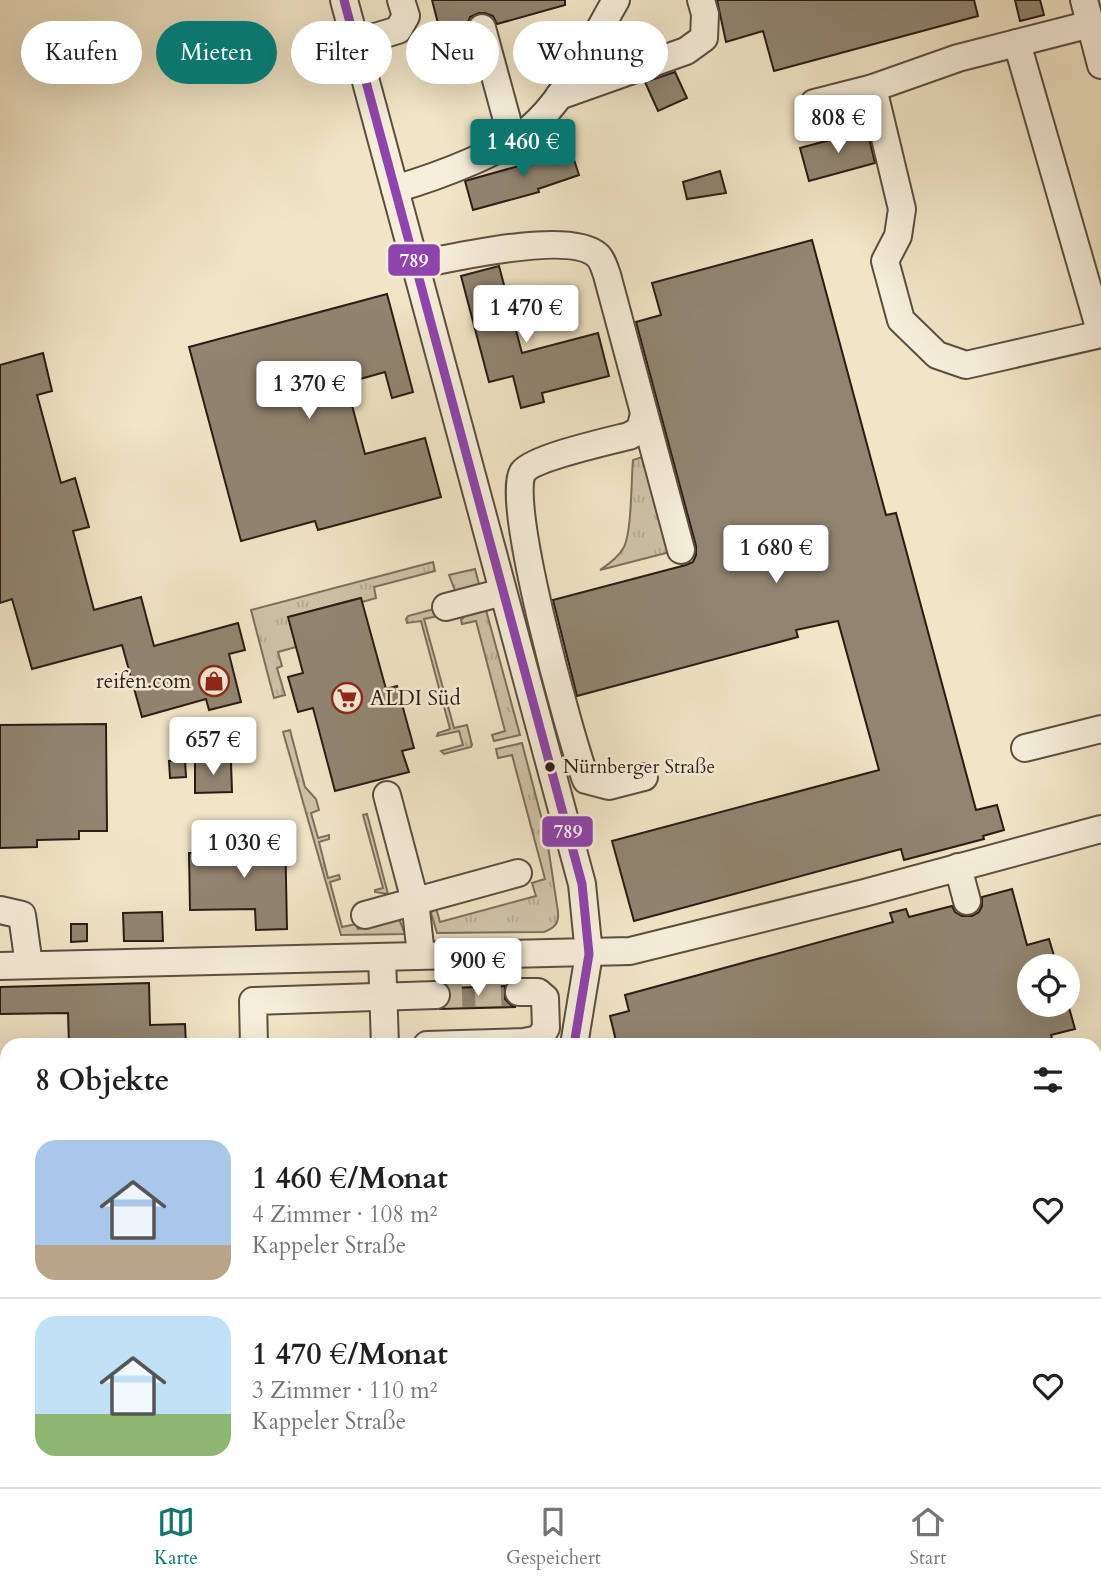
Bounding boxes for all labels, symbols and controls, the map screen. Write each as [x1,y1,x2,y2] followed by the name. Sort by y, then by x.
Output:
[21,21,142,84] chip: Kaufen
[156,21,277,84] chip: Mieten
[291,21,392,84] chip: Filter
[406,21,499,84] chip: Neu
[513,21,668,84] chip: Wohnung
[789,96,887,155] pin: 808 €
[810,102,866,133] text: 808 €
[458,120,588,179] pin: 1 460 €
[486,126,560,157] text: 1 460 €
[387,243,441,277] line badge: 789
[399,248,429,274] text: 789
[461,286,591,345] pin: 1 470 €
[489,292,563,323] text: 1 470 €
[244,362,374,421] pin: 1 370 €
[272,368,346,399] text: 1 370 €
[711,526,841,585] pin: 1 680 €
[739,532,813,563] text: 1 680 €
[197,664,231,698] shop icon: reifen.com
[96,667,191,696] place label: reifen.com
[330,681,364,715] supermarket icon: ALDI Süd
[370,684,461,713] place label: ALDI Süd
[164,718,262,777] pin: 657 €
[185,724,241,755] text: 657 €
[563,754,715,780] place label: Nürnberger Straße
[543,760,557,774] marker: Nürnberger Straße
[541,815,594,848] line badge: 789
[553,819,583,845] text: 789
[179,820,309,880] pin: 1 030 €
[207,827,281,858] text: 1 030 €
[429,939,527,998] pin: 900 €
[450,945,506,976] text: 900 €
[1017,954,1080,1017] map controls
[1017,954,1080,1017] button: locate
[35,1060,169,1101] text: 8 Objekte
[1029,1061,1067,1099] icon: filters
[252,1158,448,1199] text: 1 460 €/Monat
[91,1168,175,1252] icon: home
[1029,1191,1067,1229] icon: heart
[252,1199,437,1230] text: 4 Zimmer · 108 m²
[252,1230,406,1261] text: Kappeler Straße
[252,1334,448,1375] text: 1 470 €/Monat
[91,1344,175,1428] icon: home
[1029,1367,1067,1405] icon: heart
[252,1375,437,1406] text: 3 Zimmer · 110 m²
[252,1406,406,1437] text: Kappeler Straße
[154,1503,198,1571] tab: Karte
[506,1503,601,1571] tab: Gespeichert
[909,1503,947,1571] tab: Start

